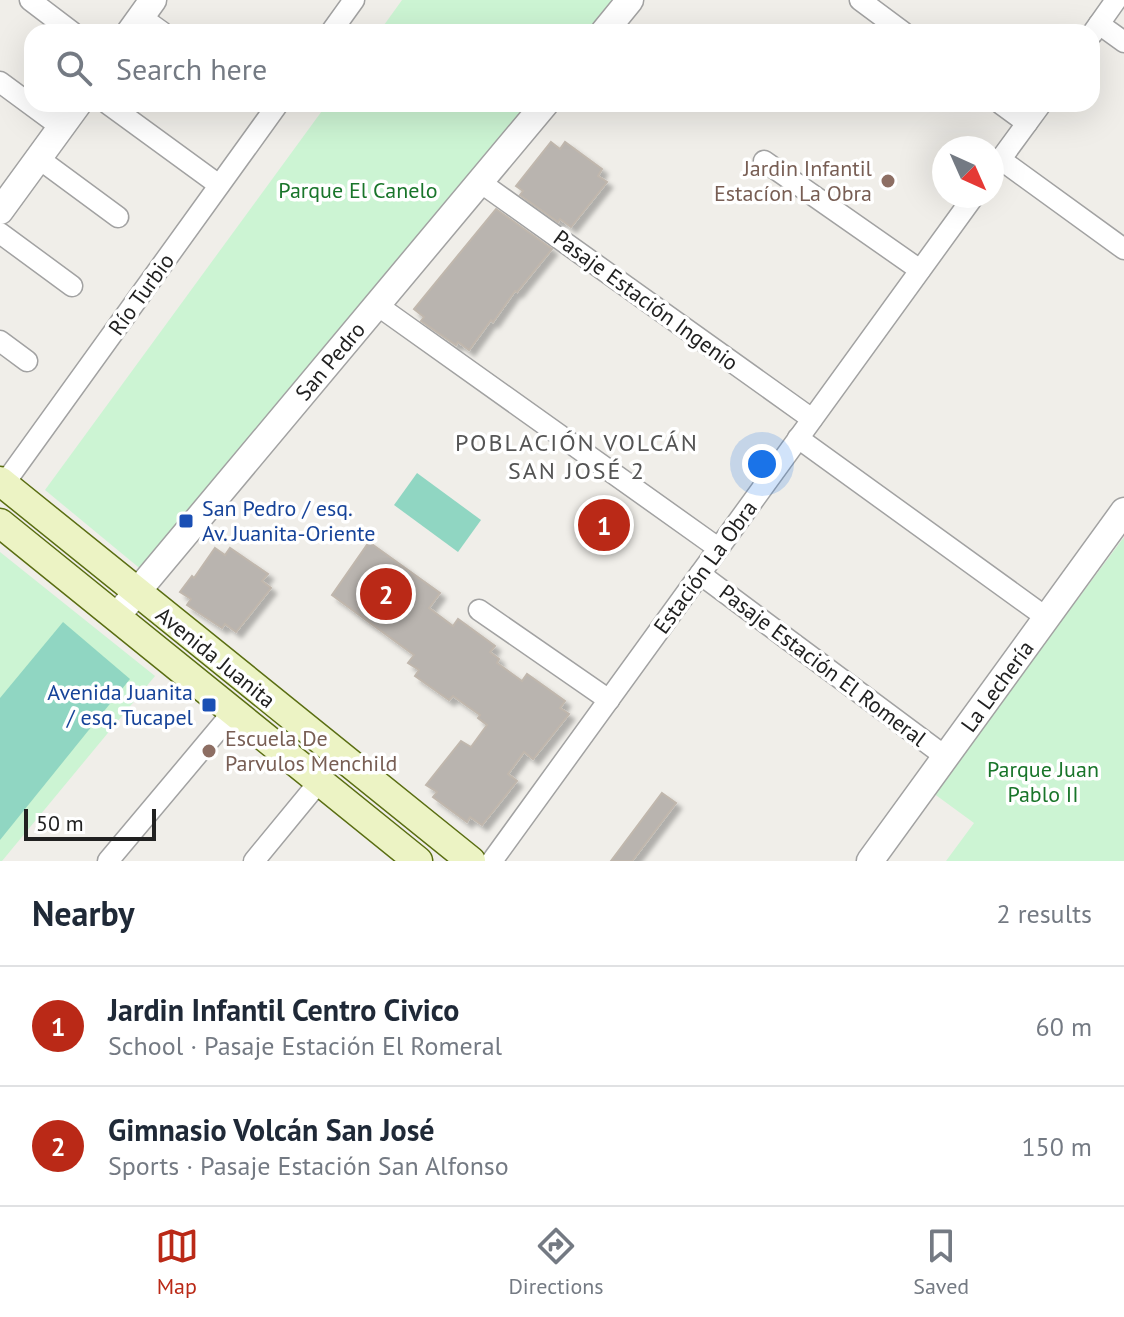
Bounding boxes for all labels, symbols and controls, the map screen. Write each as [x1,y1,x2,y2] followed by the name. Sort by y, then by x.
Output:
[24,24,1100,112] search box
[52,46,96,90] icon: search
[116,49,267,88] text: Search here
[932,136,1004,208] north arrow
[714,154,873,207] place label: Jardin Infantil Estacíon La Obra
[879,172,897,190] marker: Jardin Infantil Estacíon La Obra
[278,176,438,204] park label: Parque El Canelo
[548,224,744,376] street label: Pasaje Estación Ingenio
[102,248,180,340] street label: Río Turbio
[289,316,371,406] street label: San Pedro
[455,427,699,486] district label: POBLACIÓN VOLCÁN SAN JOSÉ 2
[742,444,782,484] your location
[202,494,375,547] place label: San Pedro / esq. Av. Juanita-Oriente
[578,495,630,555] pin: 1
[647,495,763,639] street label: Estación La Obra
[177,512,195,530] marker: San Pedro / esq. Av. Juanita-Oriente
[360,564,412,624] pin: 2
[714,578,933,752] street label: Pasaje Estación El Romeral
[151,600,281,714] street label: Avenida Juanita
[954,635,1040,737] street label: La Lechería
[47,678,194,731] place label: Avenida Juanita / esq. Tucapel
[200,696,218,714] marker: Avenida Juanita / esq. Tucapel
[225,724,397,777] place label: Escuela De Parvulos Menchild
[200,742,218,760] marker: Escuela De Parvulos Menchild
[987,755,1099,808] park label: Parque Juan Pablo II
[24,805,156,841] scale bar
[36,809,84,837] text: 50 m
[32,891,134,935] text: Nearby
[997,897,1092,930] text: 2 results
[108,990,459,1029] text: Jardin Infantil Centro Civico
[51,1010,65,1043] text: 1
[1036,1010,1092,1043] text: 60 m
[108,1029,502,1062] text: School · Pasaje Estación El Romeral
[108,1110,435,1149] text: Gimnasio Volcán San José
[51,1130,65,1163] text: 2
[1021,1130,1092,1163] text: 150 m
[108,1149,509,1182] text: Sports · Pasaje Estación San Alfonso
[155,1224,199,1300] tab: Map
[508,1224,604,1300] tab: Directions
[913,1224,969,1300] tab: Saved

